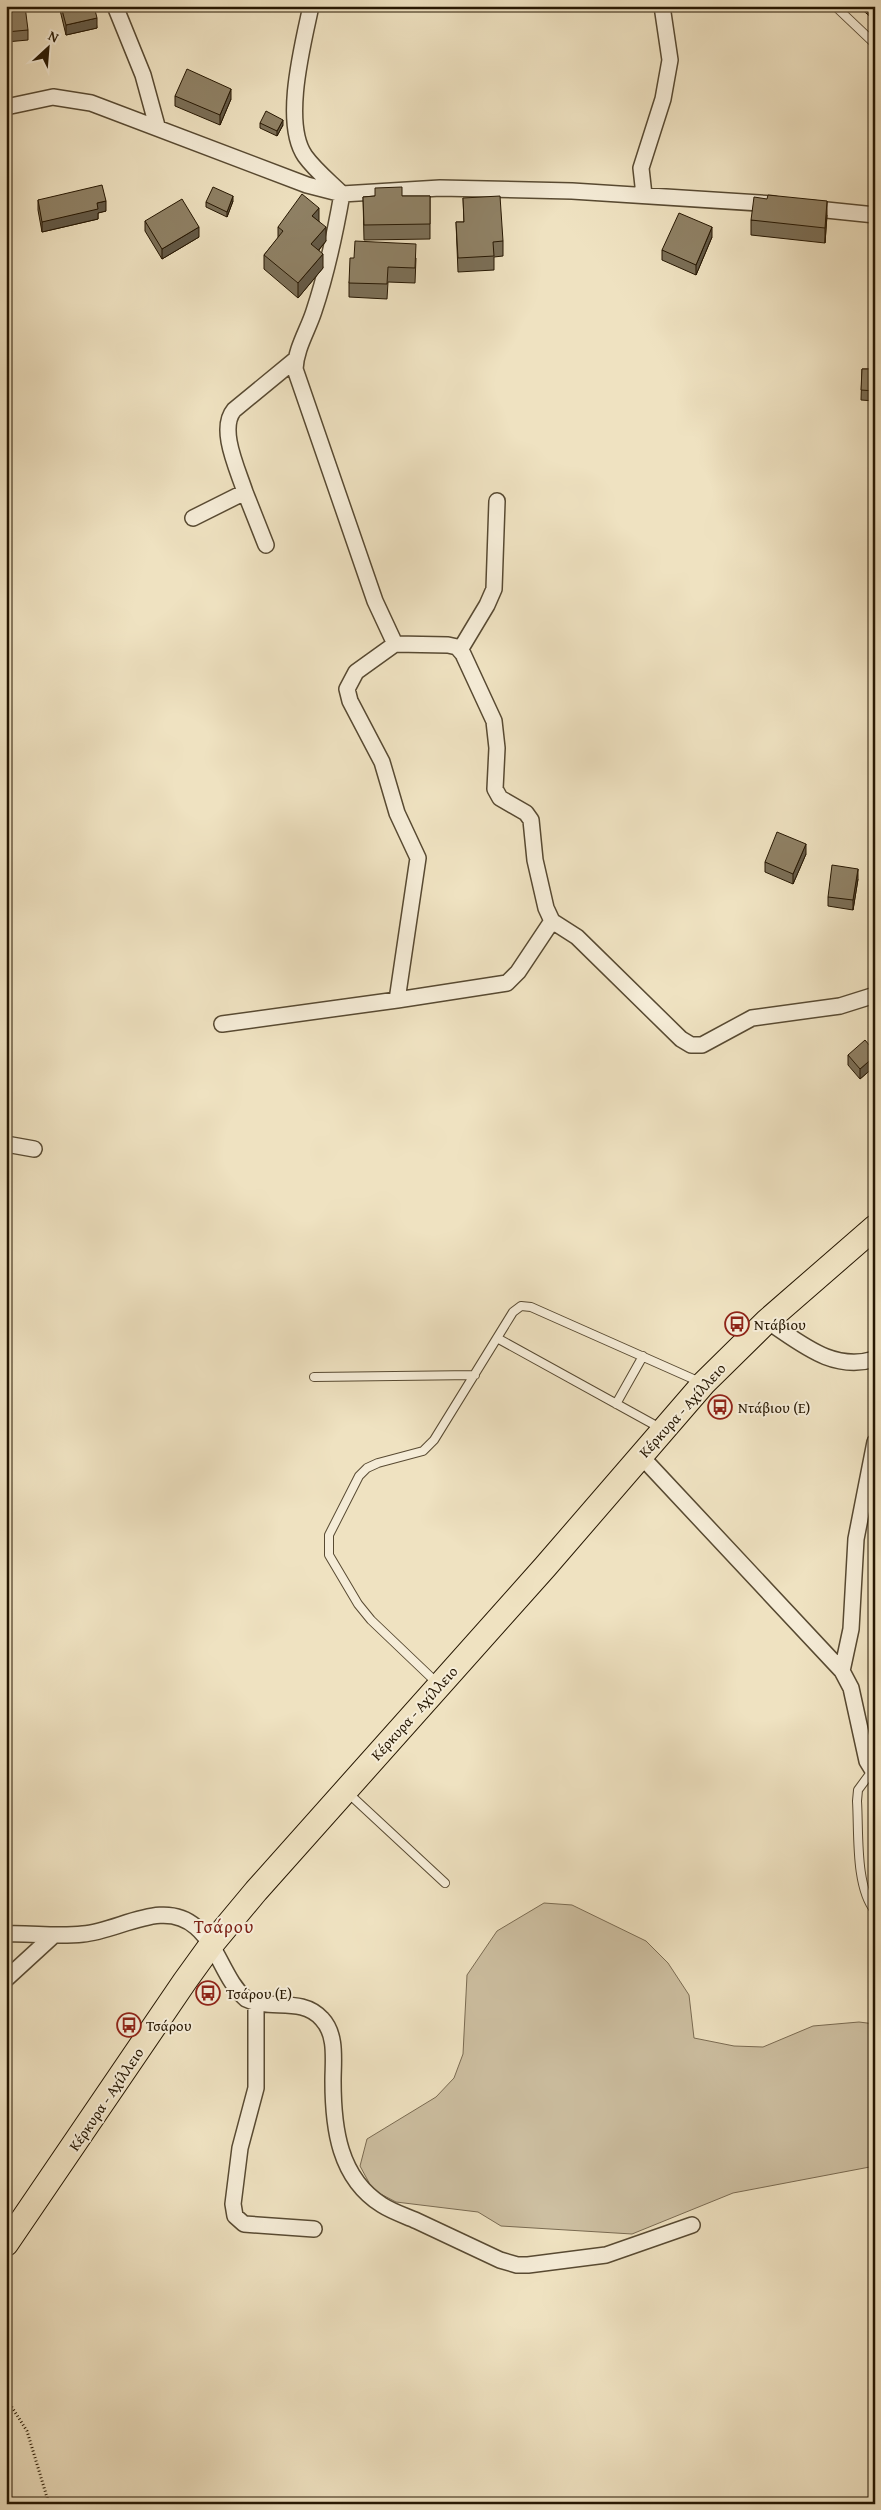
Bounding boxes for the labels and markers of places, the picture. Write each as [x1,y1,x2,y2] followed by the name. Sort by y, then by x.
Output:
[724,1311,750,1337] bus stop icon: Ντάβιου
[754,1314,806,1335] place label: Ντάβιου
[707,1394,733,1420] bus stop icon: Ντάβιου (E)
[738,1397,810,1418] place label: Ντάβιου (E)
[195,1980,221,2006] bus stop icon: Τσάρου (E)
[226,1983,292,2004] place label: Τσάρου (E)
[116,2012,142,2038] bus stop icon: Τσάρου
[146,2015,192,2036] place label: Τσάρου

